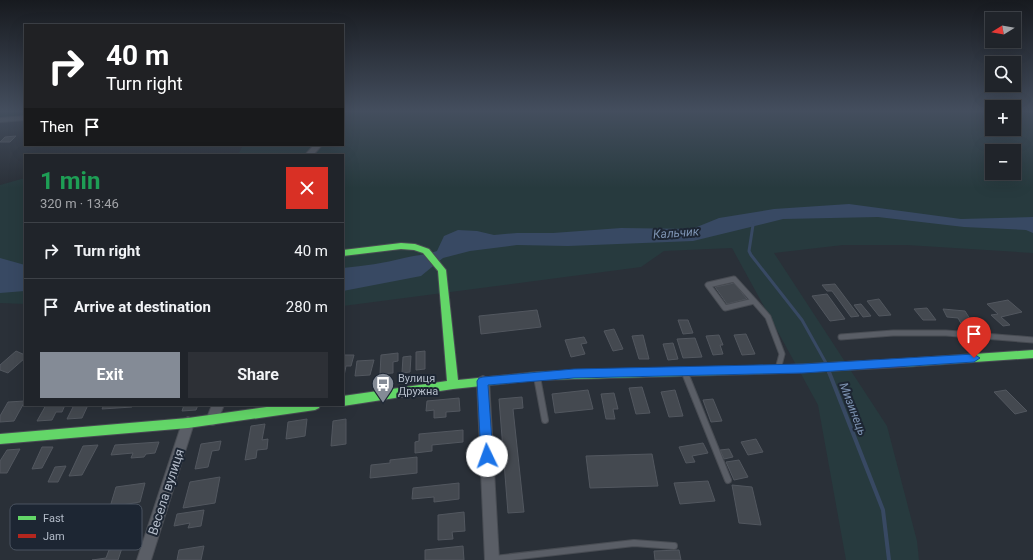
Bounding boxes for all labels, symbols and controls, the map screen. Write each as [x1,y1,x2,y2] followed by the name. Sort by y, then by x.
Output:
[985,12,1021,48] north arrow
[985,12,1021,180] map controls
[106,39,169,72] text: 40 m
[40,40,92,92] icon: right
[985,56,1021,92] button: search
[106,73,183,94] text: Turn right
[985,100,1021,136] button: +
[81,116,103,138] icon: arrive
[40,118,73,136] text: Then
[985,144,1021,180] button: −
[40,167,100,195] text: 1 min
[286,167,328,209] button: close
[40,196,119,211] text: 320 m · 13:46
[653,224,700,242] water label: Кальчик
[40,240,62,262] icon: right
[74,242,140,260] text: Turn right
[294,242,328,260] text: 40 m
[40,296,62,318] icon: arrive
[74,298,211,316] text: Arrive at destination
[286,298,328,316] text: 280 m
[957,317,991,358] pin
[963,323,985,345] icon: arrive
[40,352,180,398] button: Exit
[188,352,328,398] button: Share
[370,371,396,404] bus stop icon: Вулиця Дружна
[398,372,438,398] place label: Вулиця Дружна
[836,381,870,437] water label: Мизинець
[466,435,508,477] position arrow
[145,447,187,537] street label: Весела вулиця
[10,504,142,550] legend
[43,512,65,525] text: Fast
[43,530,65,543] text: Jam

